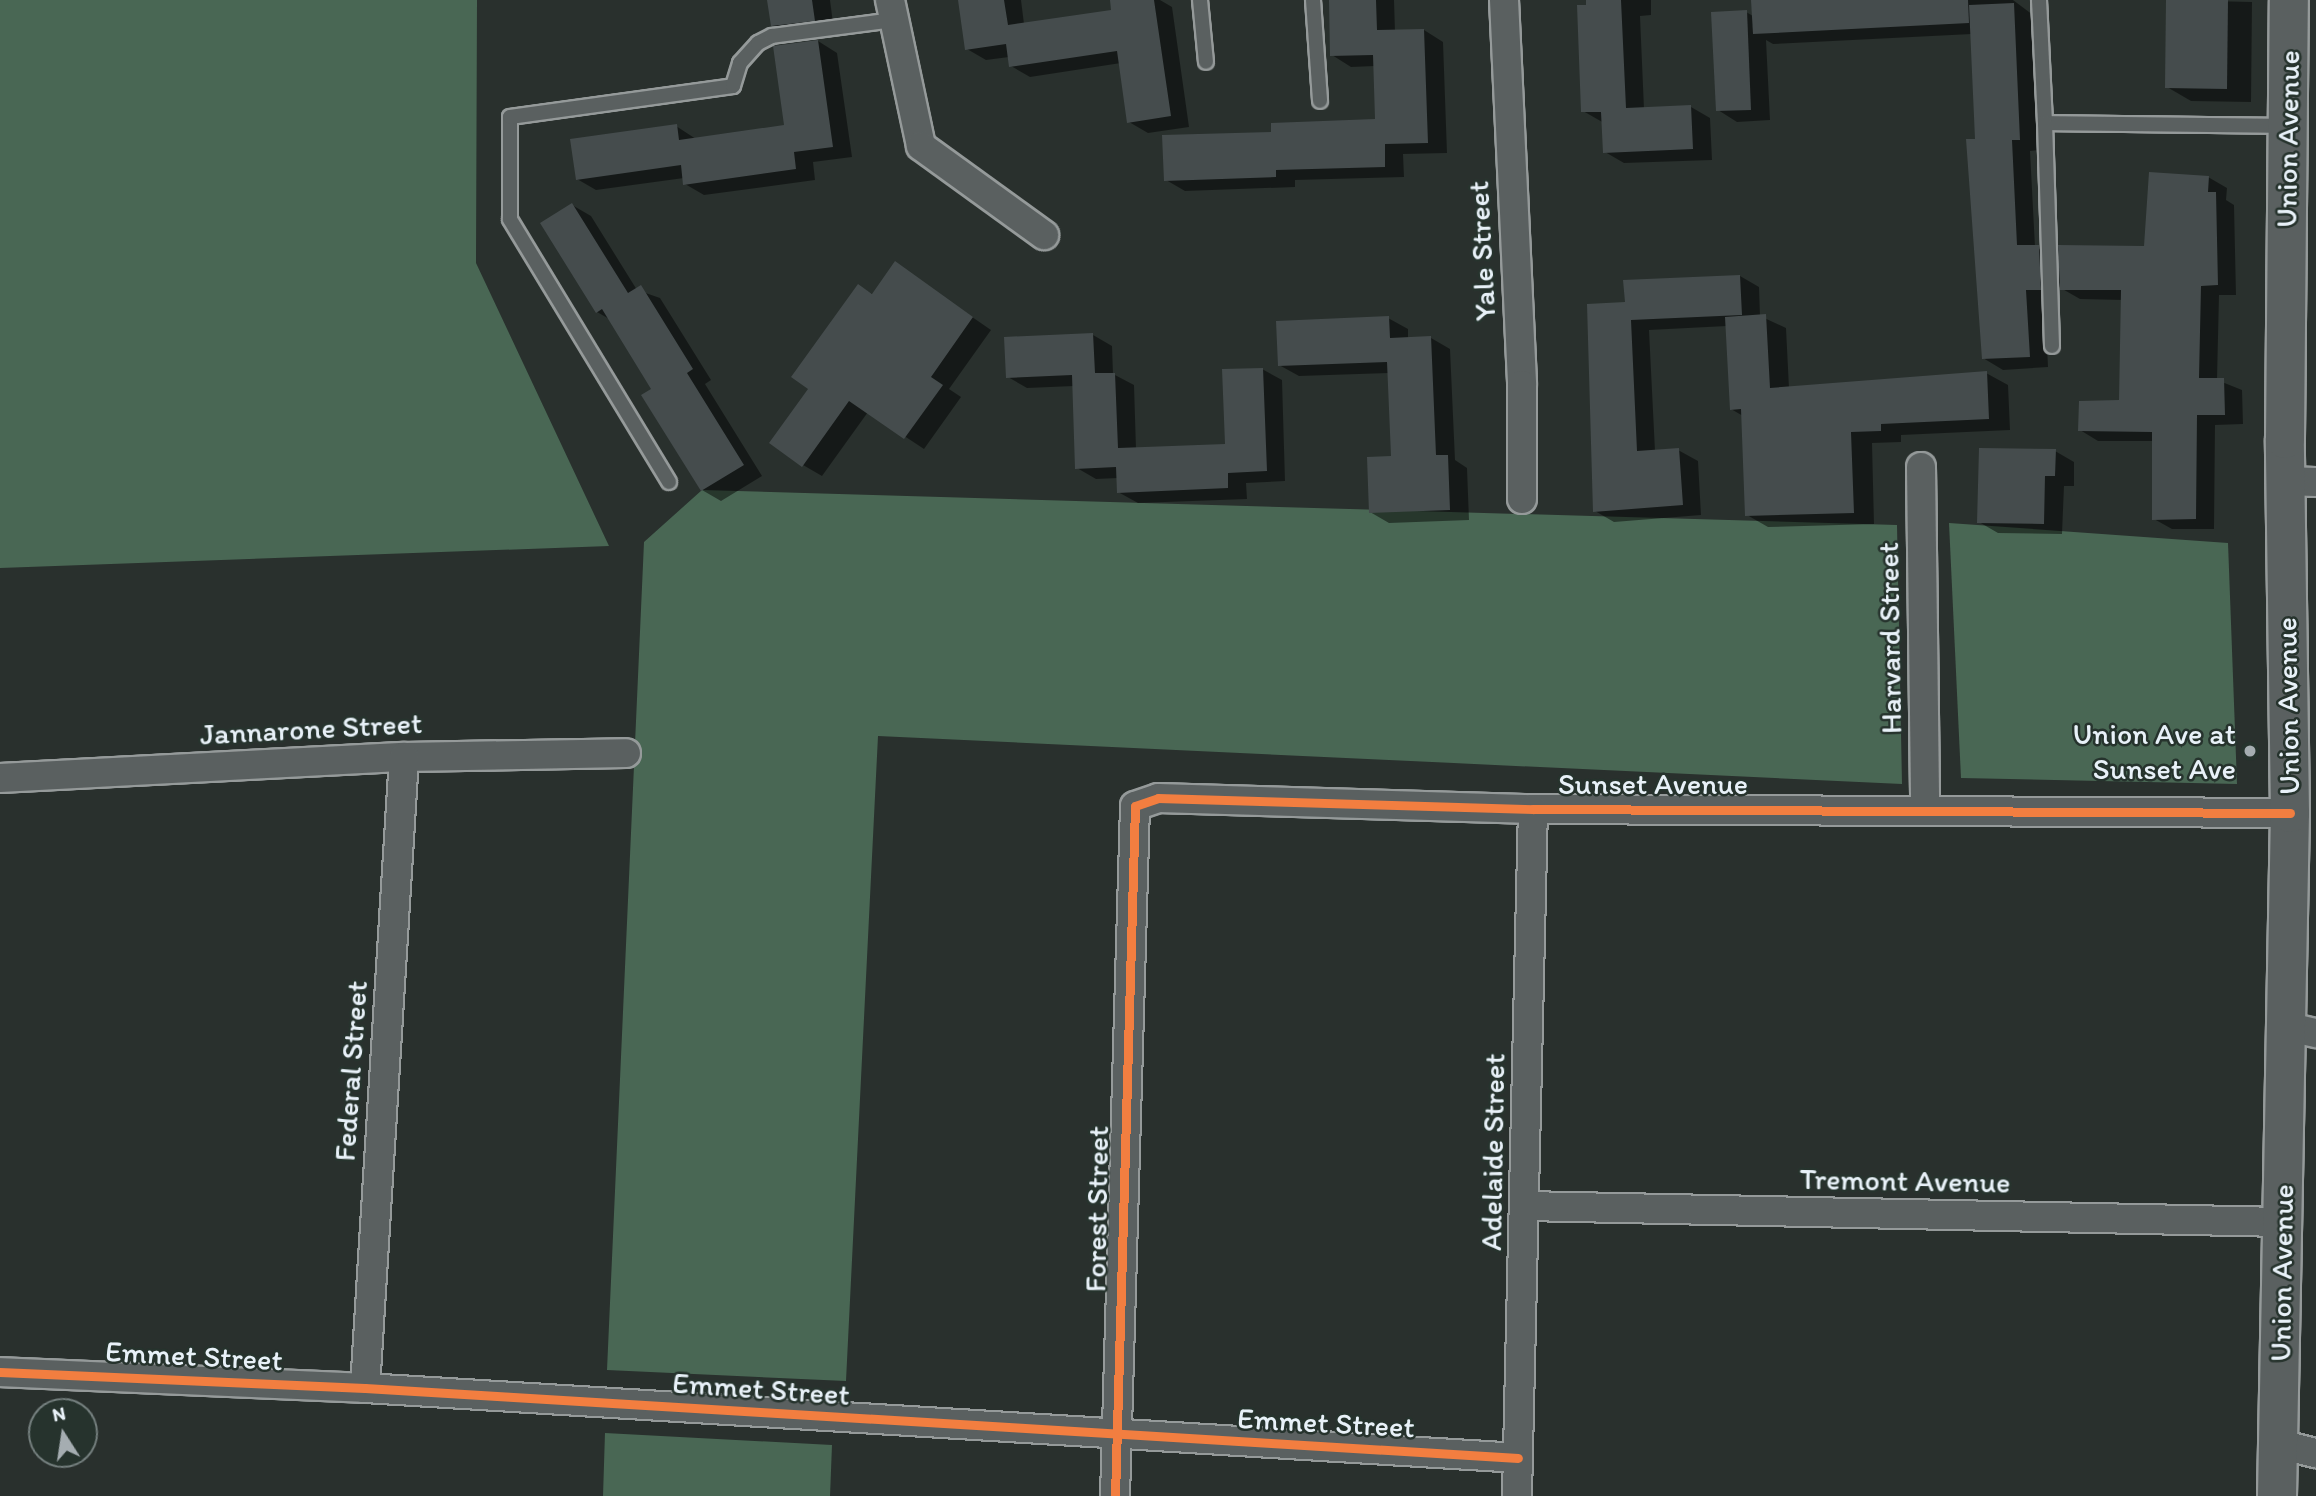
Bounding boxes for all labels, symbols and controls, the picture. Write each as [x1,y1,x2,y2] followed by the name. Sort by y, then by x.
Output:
[2268,51,2308,227] street label: Union Avenue
[1460,180,1504,322] street label: Yale Street
[1870,542,1910,734] street label: Harvard Street
[2268,618,2308,794] street label: Union Avenue
[199,705,423,753] street label: Jannarone Street
[2073,716,2236,786] place label: Union Ave at Sunset Ave
[2242,743,2258,759] marker: Union Ave at Sunset Ave
[1558,766,1748,802] street label: Sunset Avenue
[327,979,375,1163] street label: Federal Street
[1473,1053,1513,1251] street label: Adelaide Street
[1078,1125,1116,1293] street label: Forest Street
[1800,1161,2010,1201] street label: Tremont Avenue
[2262,1185,2302,1361] street label: Union Avenue
[104,1333,284,1379] street label: Emmet Street
[671,1365,851,1413] street label: Emmet Street
[28,1398,98,1468] north arrow
[1236,1400,1416,1446] street label: Emmet Street
[50,1401,68,1427] text: N

